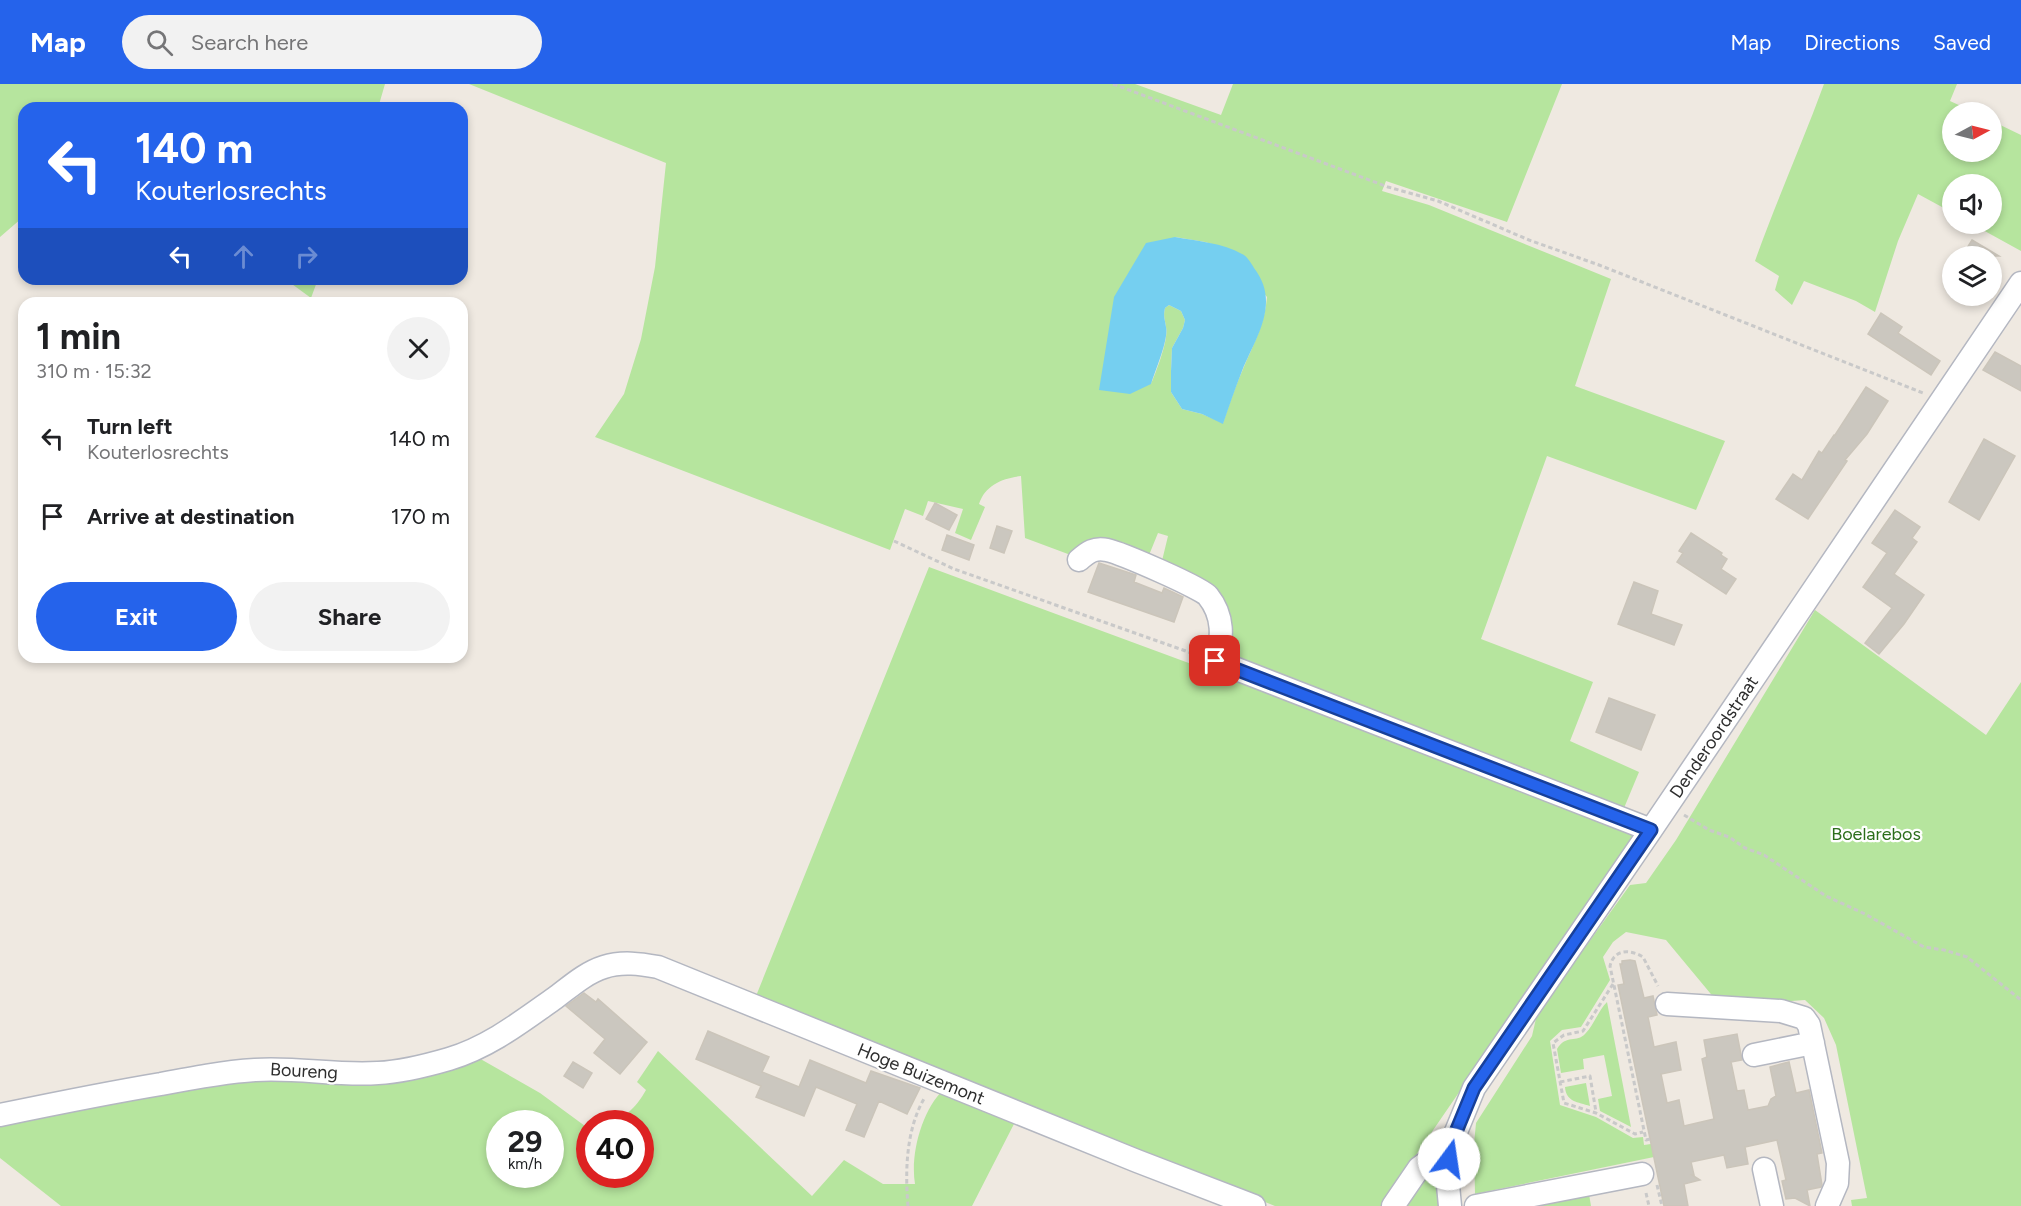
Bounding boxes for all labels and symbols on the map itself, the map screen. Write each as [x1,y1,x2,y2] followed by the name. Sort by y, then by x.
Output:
[1942,102,2002,162] north arrow
[1189,635,1240,686] pin
[1665,672,1763,802] street label: Denderoordstraat
[1831,823,1921,845] park label: Boelarebos
[854,1038,988,1110] street label: Hoge Buizemont
[269,1058,339,1084] street label: Boureng
[576,1110,654,1188] speed limit sign: 40
[1417,1127,1481,1191] position arrow

